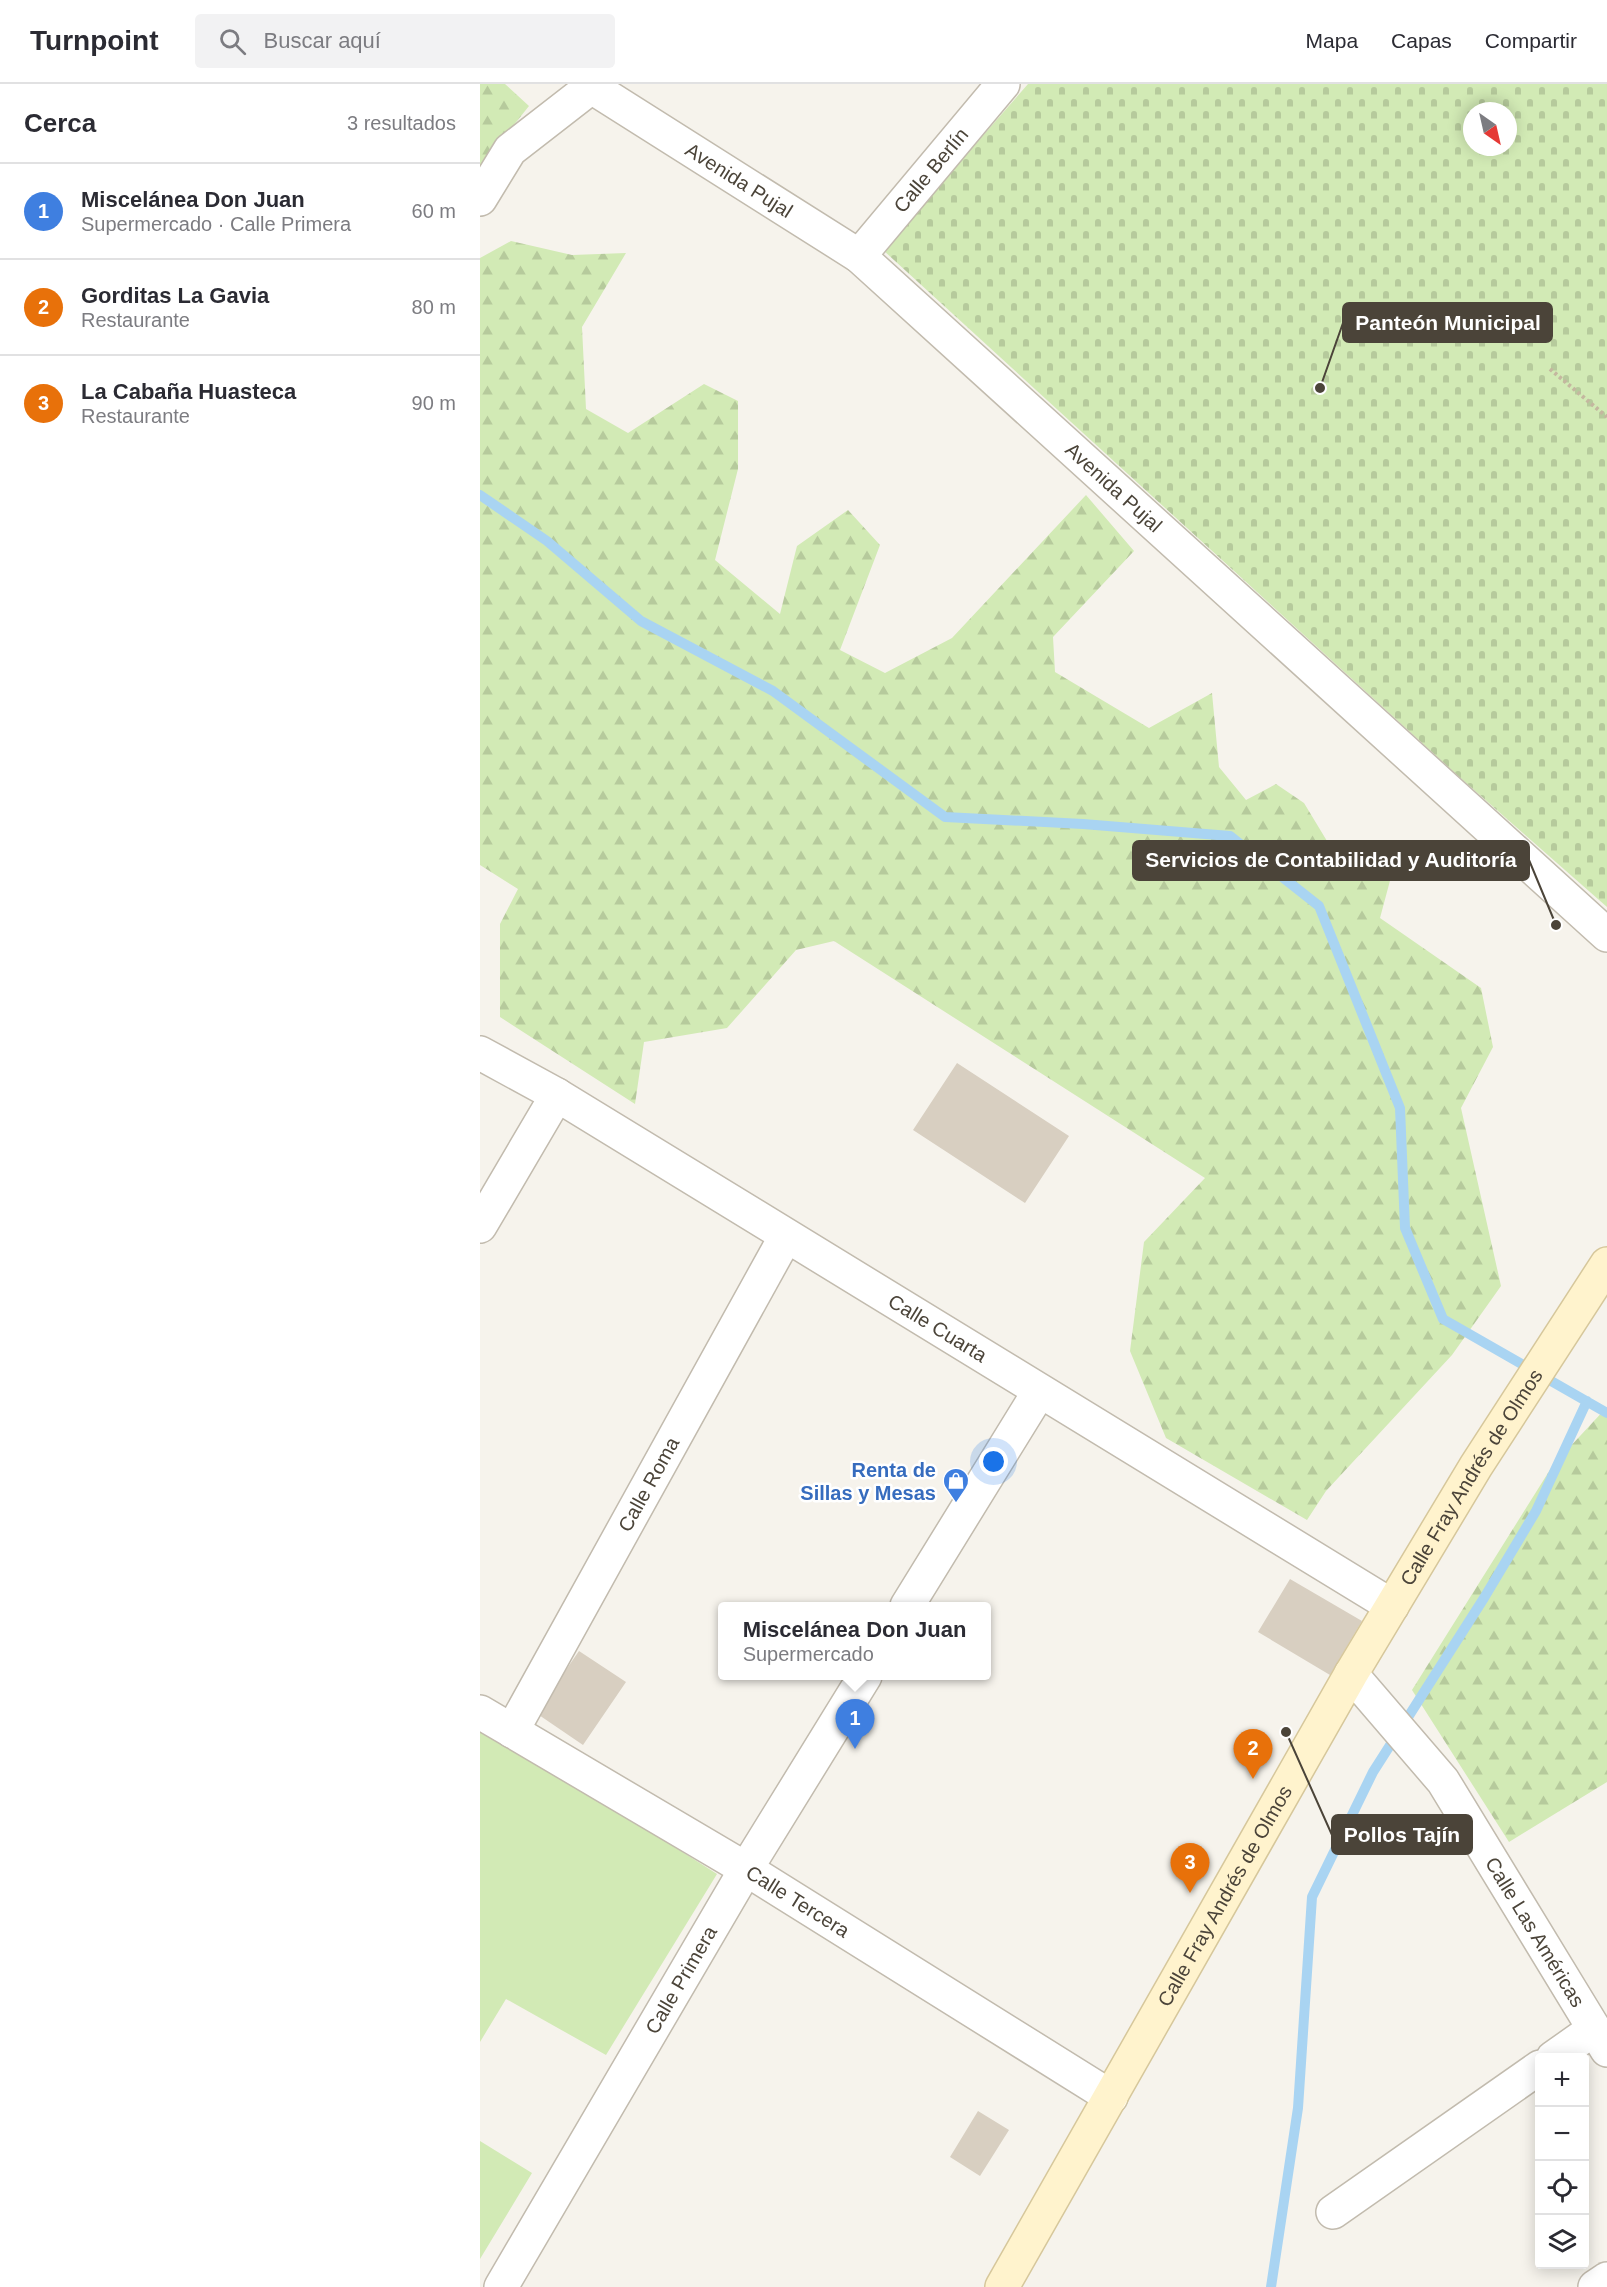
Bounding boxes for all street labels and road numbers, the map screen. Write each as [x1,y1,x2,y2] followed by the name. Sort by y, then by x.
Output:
[889,123,973,217] street label: Calle Berlín
[682,138,797,222] street label: Avenida Pujal
[1061,438,1166,536] street label: Avenida Pujal
[884,1290,992,1367] street label: Calle Cuarta
[1396,1365,1547,1589] street label: Calle Fray Andrés de Olmos
[614,1432,684,1535] street label: Calle Roma
[1153,1782,1296,2010] street label: Calle Fray Andrés de Olmos
[1481,1853,1589,2011] street label: Calle Las Américas
[742,1861,854,1942] street label: Calle Tercera
[641,1921,722,2038] street label: Calle Primera

